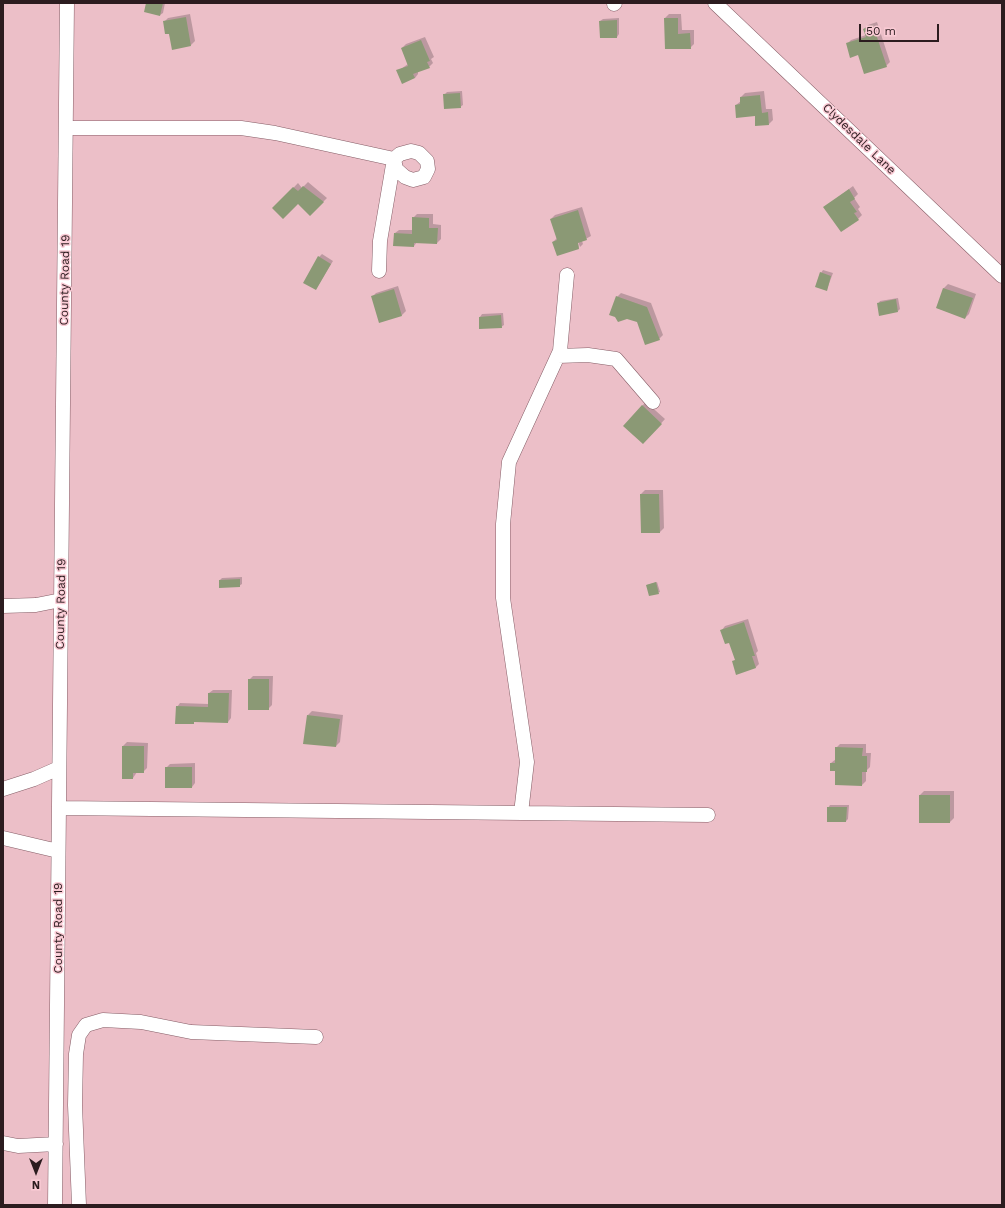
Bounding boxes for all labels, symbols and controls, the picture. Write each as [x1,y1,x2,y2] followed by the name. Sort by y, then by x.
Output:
[861,16,941,42] scale bar
[866,24,896,38] text: 50 m
[820,101,898,177] street label: Clydesdale Lane
[57,234,73,326] street label: County Road 19
[53,558,69,650] street label: County Road 19
[51,883,65,973] street label: County Road 19
[16,1152,56,1192] north arrow
[32,1178,40,1191] text: N

